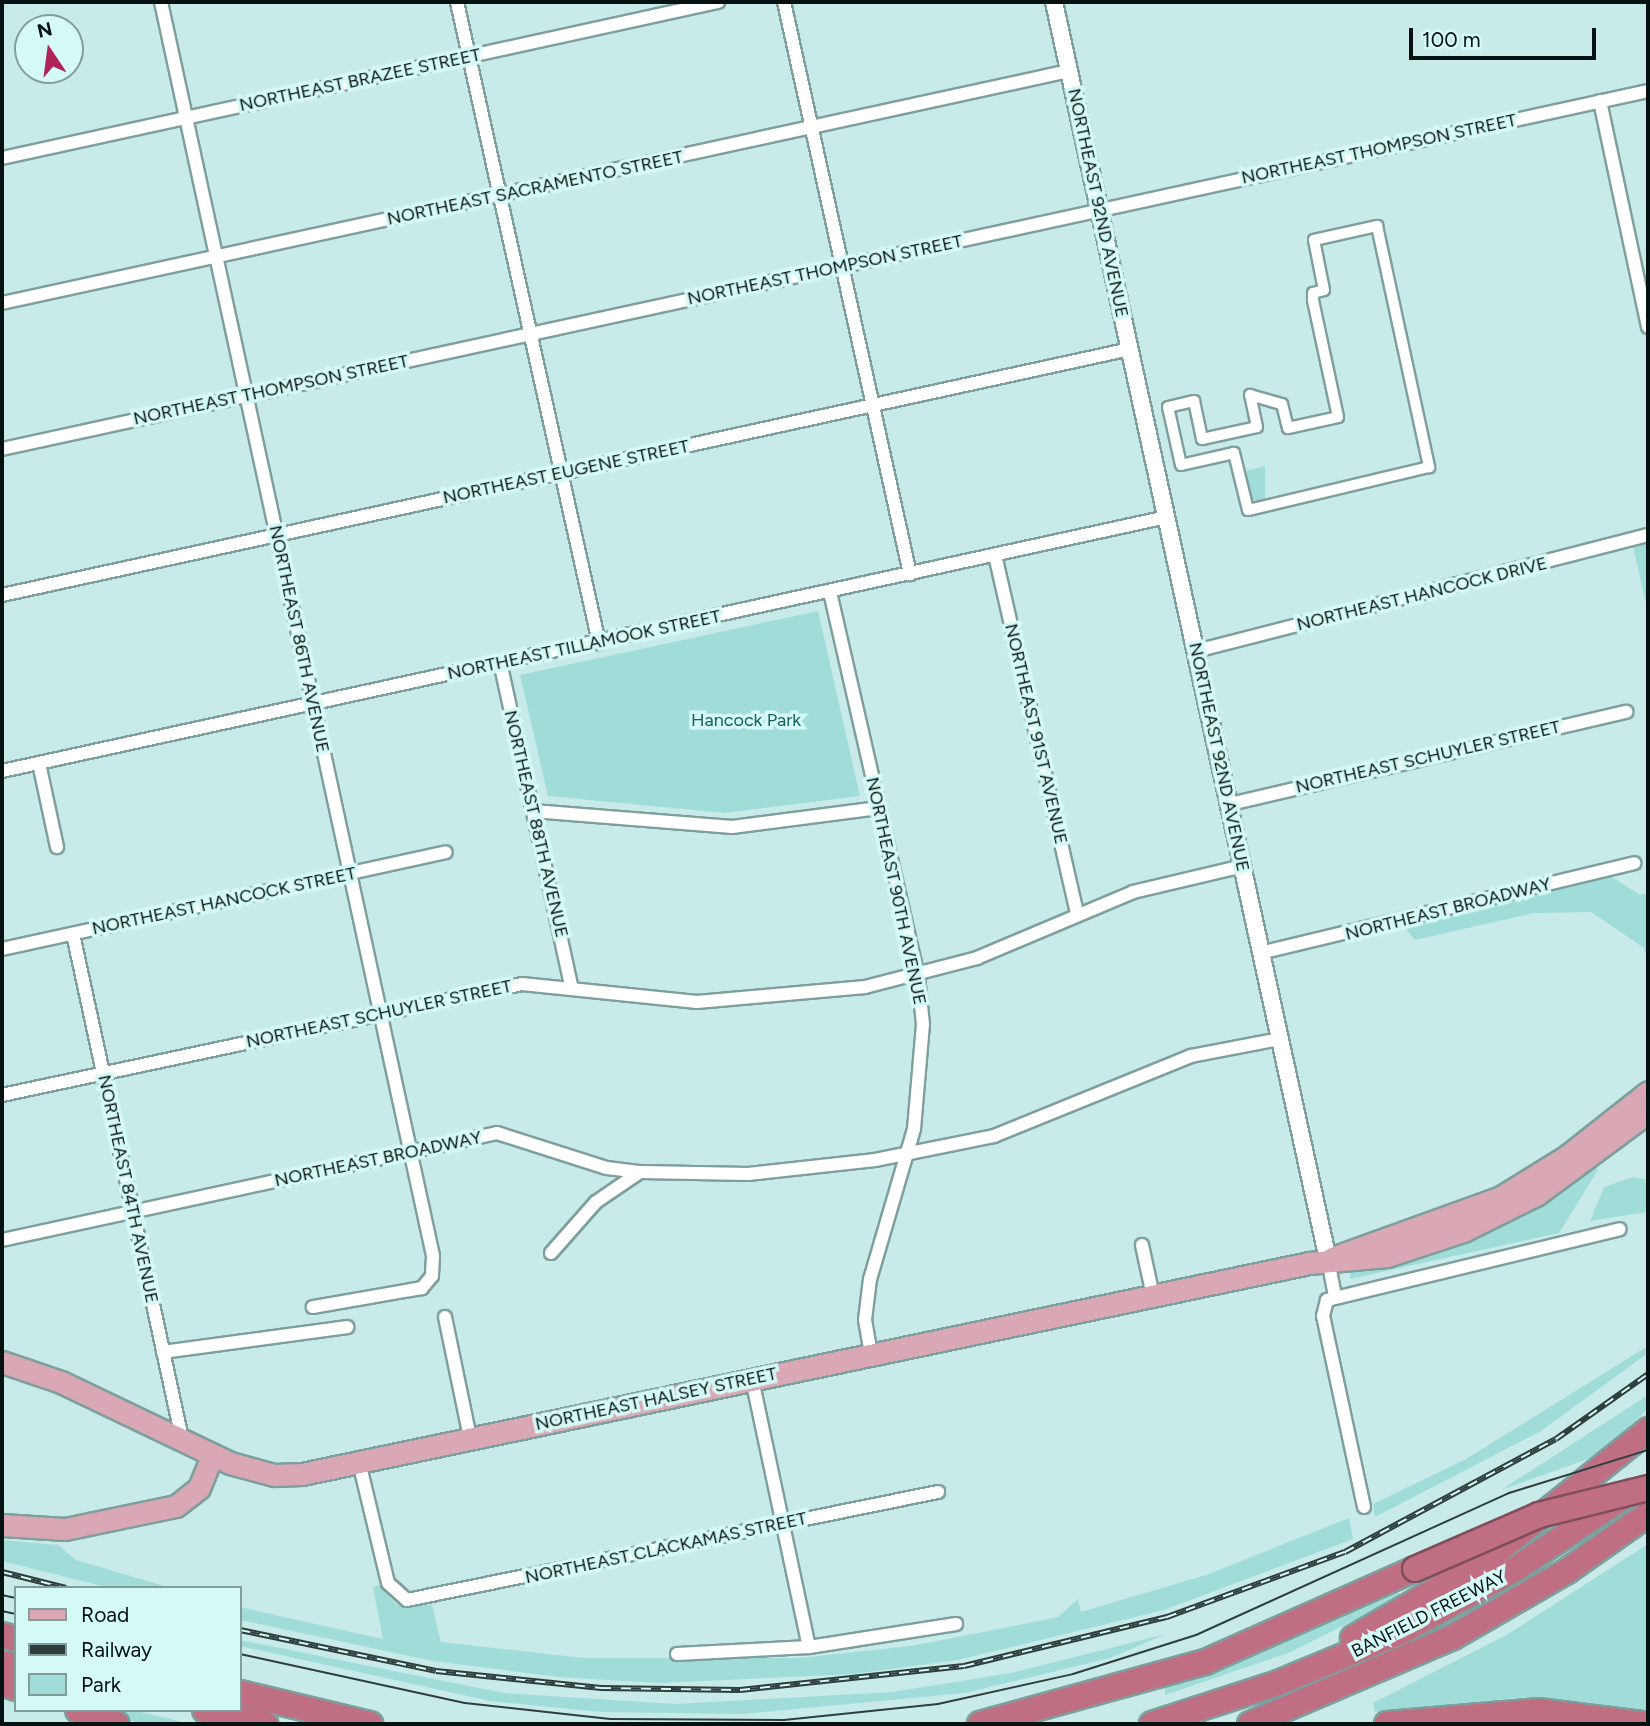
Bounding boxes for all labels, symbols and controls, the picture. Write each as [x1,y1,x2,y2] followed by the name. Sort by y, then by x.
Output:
[14,14,84,84] north arrow
[1412,14,1599,58] scale bar
[35,17,54,43] text: N
[1422,27,1481,52] text: 100 m
[237,44,483,116] street label: NORTHEAST BRAZEE STREET
[1063,86,1133,320] street label: NORTHEAST 92ND AVENUE
[1239,109,1519,189] street label: NORTHEAST THOMPSON STREET
[385,146,685,230] street label: NORTHEAST SACRAMENTO STREET
[685,230,965,310] street label: NORTHEAST THOMPSON STREET
[131,350,411,430] street label: NORTHEAST THOMPSON STREET
[441,435,691,509] street label: NORTHEAST EUGENE STREET
[264,523,334,755] street label: NORTHEAST 86TH AVENUE
[1294,552,1550,636] street label: NORTHEAST HANCOCK DRIVE
[445,605,723,685] street label: NORTHEAST TILLAMOOK STREET
[1000,622,1072,846] street label: NORTHEAST 91ST AVENUE
[1184,640,1254,874] street label: NORTHEAST 92ND AVENUE
[499,708,573,940] street label: NORTHEAST 88TH AVENUE
[691,709,801,731] park label: Hancock Park
[1294,716,1562,798] street label: NORTHEAST SCHUYLER STREET
[861,775,931,1007] street label: NORTHEAST 90TH AVENUE
[90,862,358,940] street label: NORTHEAST HANCOCK STREET
[1343,873,1553,945] street label: NORTHEAST BROADWAY
[244,975,514,1053] street label: NORTHEAST SCHUYLER STREET
[93,1073,163,1305] street label: NORTHEAST 84TH AVENUE
[273,1126,483,1192] street label: NORTHEAST BROADWAY
[533,1363,779,1435] street label: NORTHEAST HALSEY STREET
[523,1508,809,1588] street label: NORTHEAST CLACKAMAS STREET
[1348,1566,1510,1662] street label: BANFIELD FREEWAY
[14,1586,242,1712] legend
[81,1602,129,1627] text: Road
[81,1637,152,1662] text: Railway
[81,1672,121,1697] text: Park

